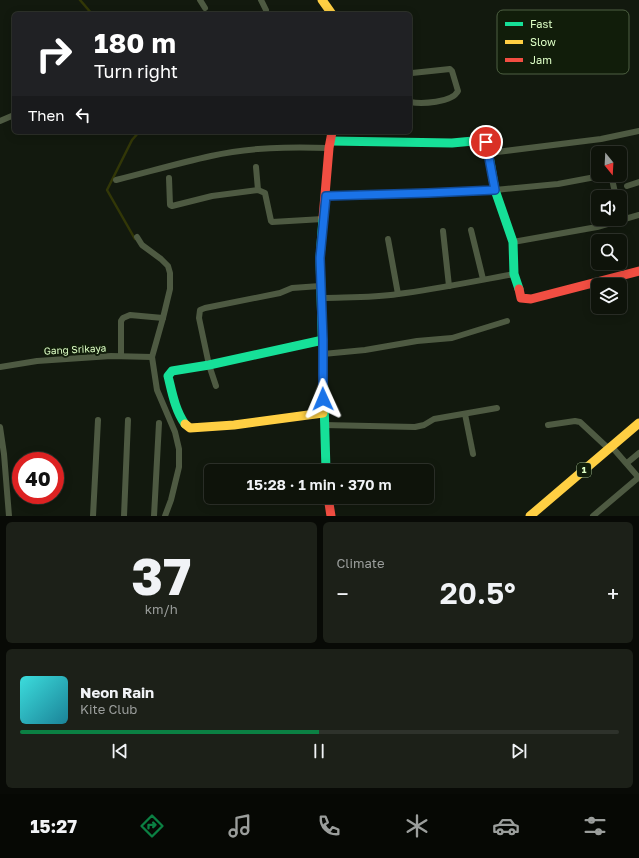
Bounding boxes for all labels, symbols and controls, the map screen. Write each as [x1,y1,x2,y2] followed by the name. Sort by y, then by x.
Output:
[497,10,629,74] legend
[530,17,553,30] text: Fast
[94,26,176,59] text: 180 m
[28,28,80,80] icon: right
[530,35,556,48] text: Slow
[530,53,552,66] text: Jam
[94,60,178,82] text: Turn right
[72,104,94,126] icon: left
[28,106,64,124] text: Then
[469,125,503,159] pin
[475,131,497,153] icon: arrive
[591,146,627,182] north arrow
[591,146,627,314] map controls
[591,190,627,226] button: sound
[591,234,627,270] button: search
[591,278,627,314] button: layers
[44,341,106,357] street label: Gang Srikaya
[302,378,344,420] position arrow
[12,452,64,504] speed limit sign: 40
[577,463,591,477] road number: 1
[246,475,392,493] text: 15:28 · 1 min · 370 m
[131,544,191,606] text: 37
[337,555,384,571] text: Climate
[440,575,516,611] text: 20.5°
[337,580,349,607] text: −
[607,580,619,607] text: +
[145,601,178,617] text: km/h
[80,683,154,701] text: Neon Rain
[80,701,137,717] text: Kite Club
[109,740,131,762] icon: previous
[308,740,330,762] icon: pause
[508,740,530,762] icon: next
[138,812,166,840] icon: directions
[226,812,254,840] icon: music
[315,812,343,840] icon: phone
[403,812,431,840] icon: climate
[492,812,520,840] icon: car
[581,812,609,840] icon: filters
[30,815,77,837] text: 15:27

